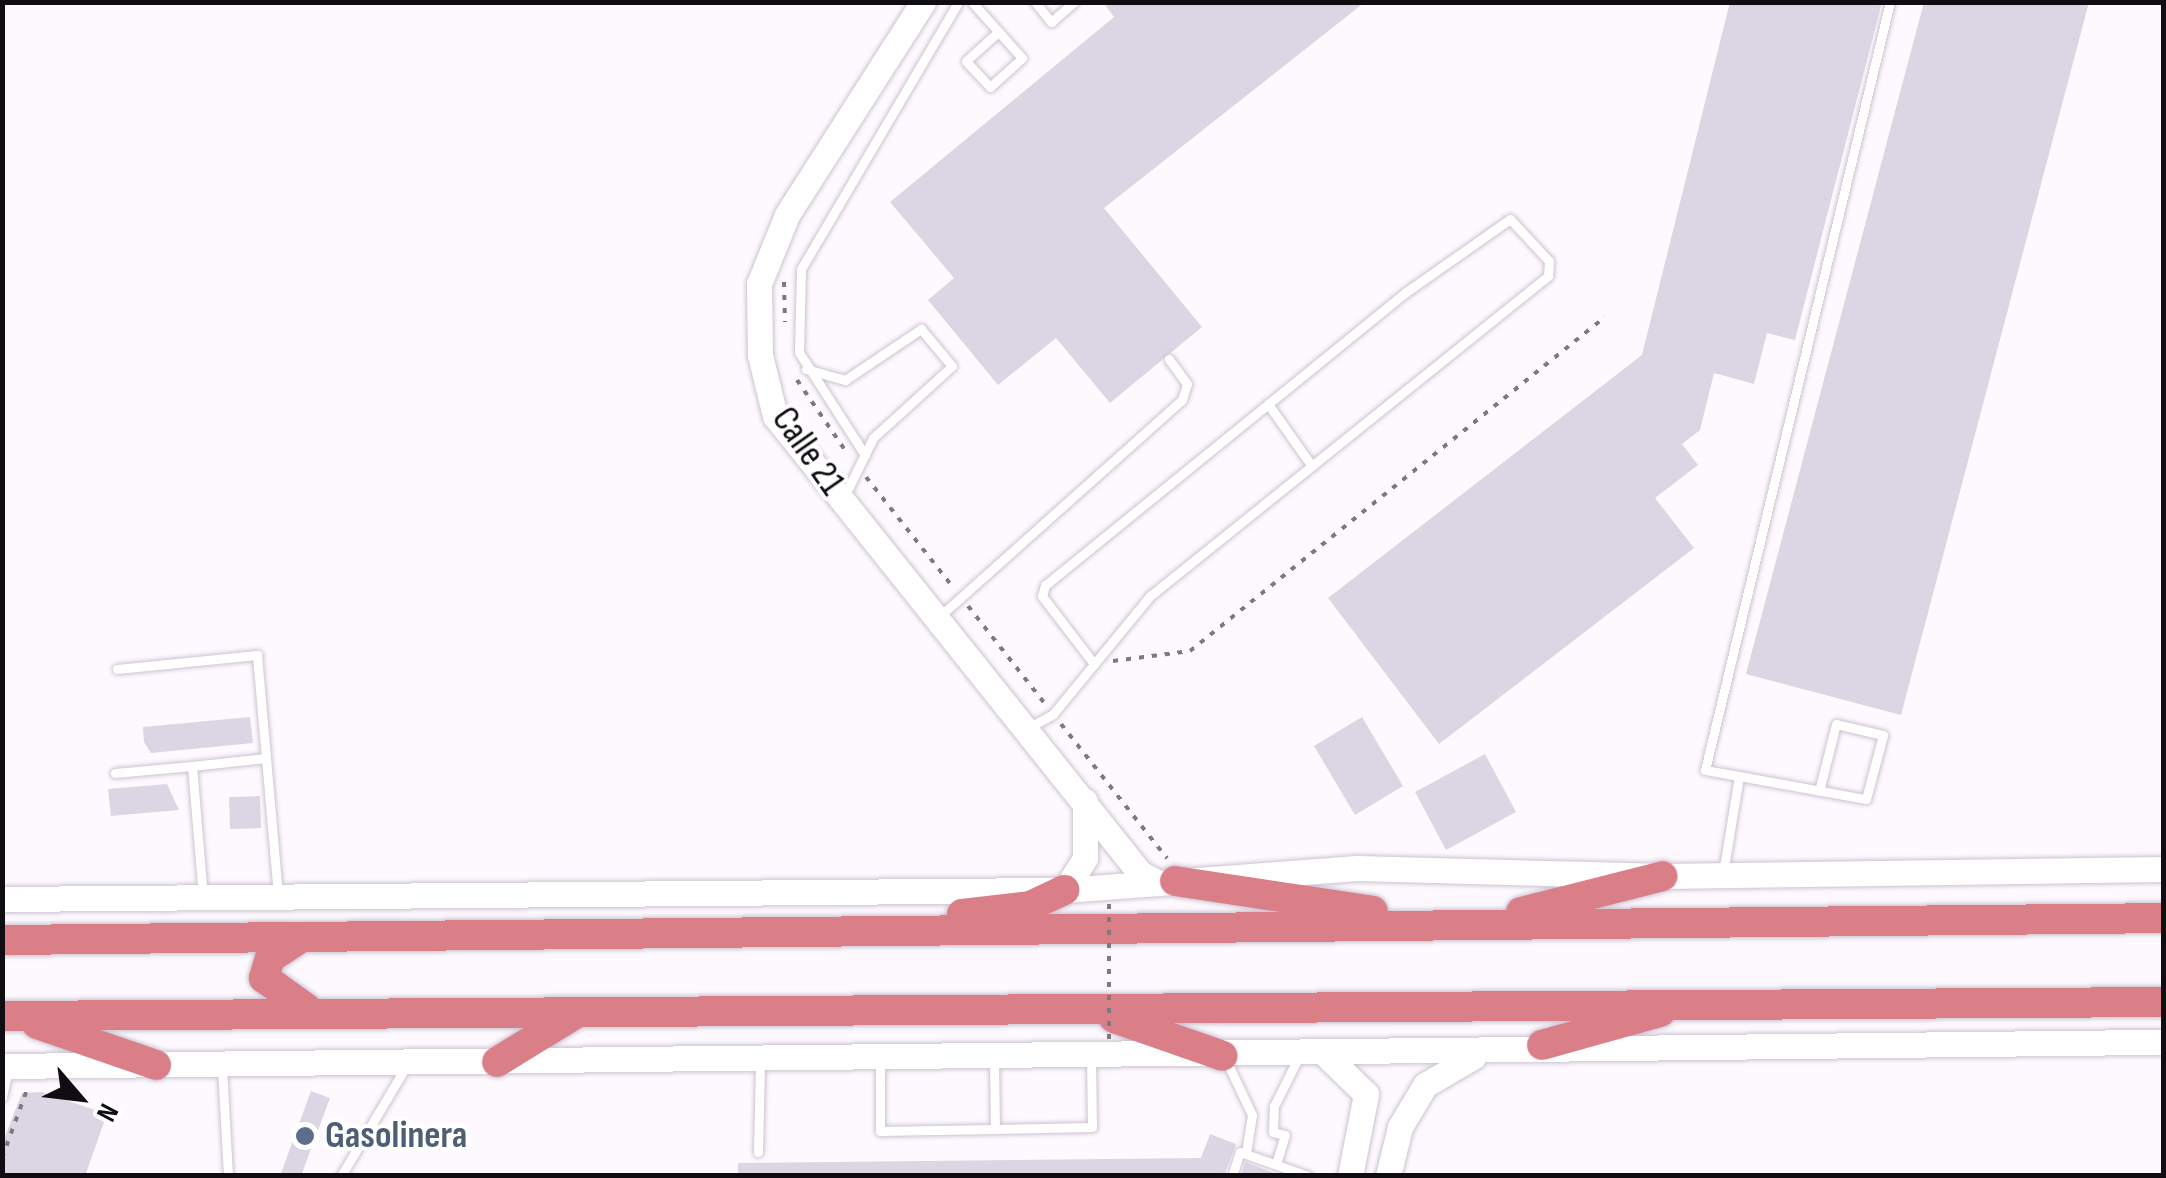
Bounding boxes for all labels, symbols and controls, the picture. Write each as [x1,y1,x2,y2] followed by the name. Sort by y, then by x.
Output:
[762,398,854,504] street label: Calle 21
[30,1048,130,1148] north arrow
[89,1098,125,1127] text: N
[325,1113,467,1159] place label: Gasolinera
[294,1125,316,1147] marker: Gasolinera

